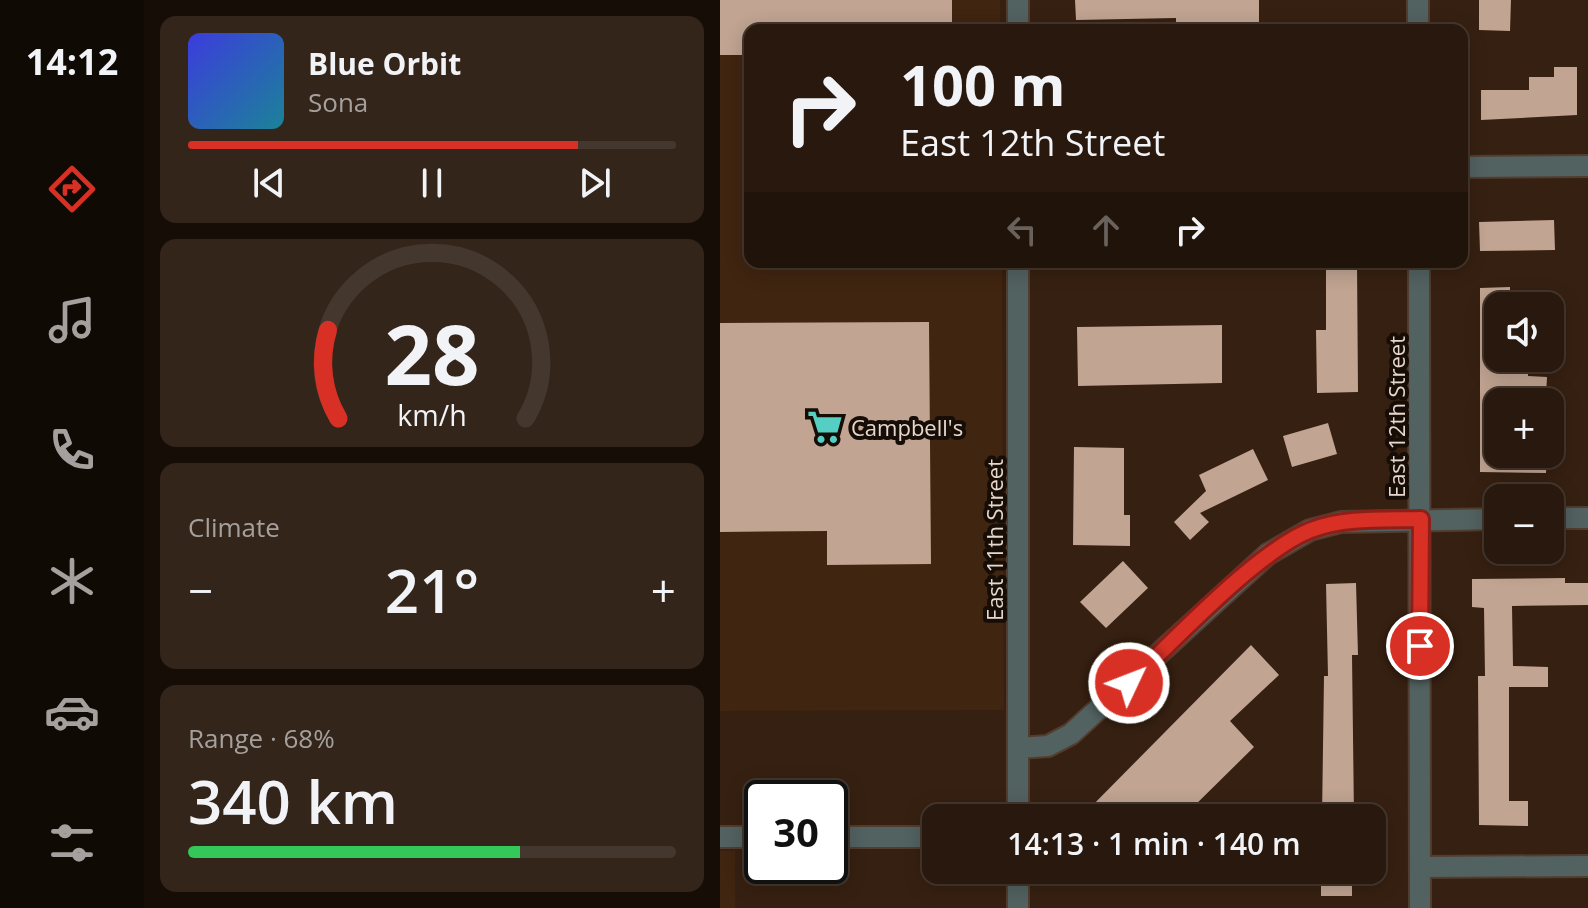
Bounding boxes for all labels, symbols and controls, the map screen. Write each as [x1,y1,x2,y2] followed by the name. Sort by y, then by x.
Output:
[26,37,118,86] text: 14:12
[308,43,461,84] text: Blue Orbit
[900,46,1066,122] text: 100 m
[768,56,872,160] icon: right
[308,84,368,120] text: Sona
[900,118,1165,167] text: East 12th Street
[44,161,100,217] icon: directions
[247,161,291,205] icon: previous
[410,161,454,205] icon: pause
[573,161,617,205] icon: next
[1000,208,1044,252] icon: left
[1084,208,1128,252] icon: ahead
[1168,208,1212,252] icon: right
[44,292,100,348] icon: music
[1484,292,1564,564] map controls
[1484,292,1564,372] button: sound
[384,295,480,408] text: 28
[1381,336,1411,498] street label: East 12th Street
[1484,388,1564,468] button: +
[397,395,467,434] text: km/h
[806,408,844,446] supermarket icon: Campbell's
[851,412,963,442] place label: Campbell's
[44,422,100,478] icon: phone
[979,459,1009,621] street label: East 11th Street
[1484,484,1564,564] button: −
[188,509,280,545] text: Climate
[385,549,479,631] text: 21°
[44,553,100,609] icon: climate
[188,560,213,620] text: −
[651,560,676,620] text: +
[1386,612,1454,680] pin
[1398,624,1442,668] icon: arrive
[1087,641,1171,725] position arrow
[44,684,100,740] icon: car
[188,720,335,756] text: Range · 68%
[188,760,398,842] text: 340 km
[744,780,848,884] speed limit sign: 30
[44,815,100,871] icon: filters
[1007,823,1301,864] text: 14:13 · 1 min · 140 m

